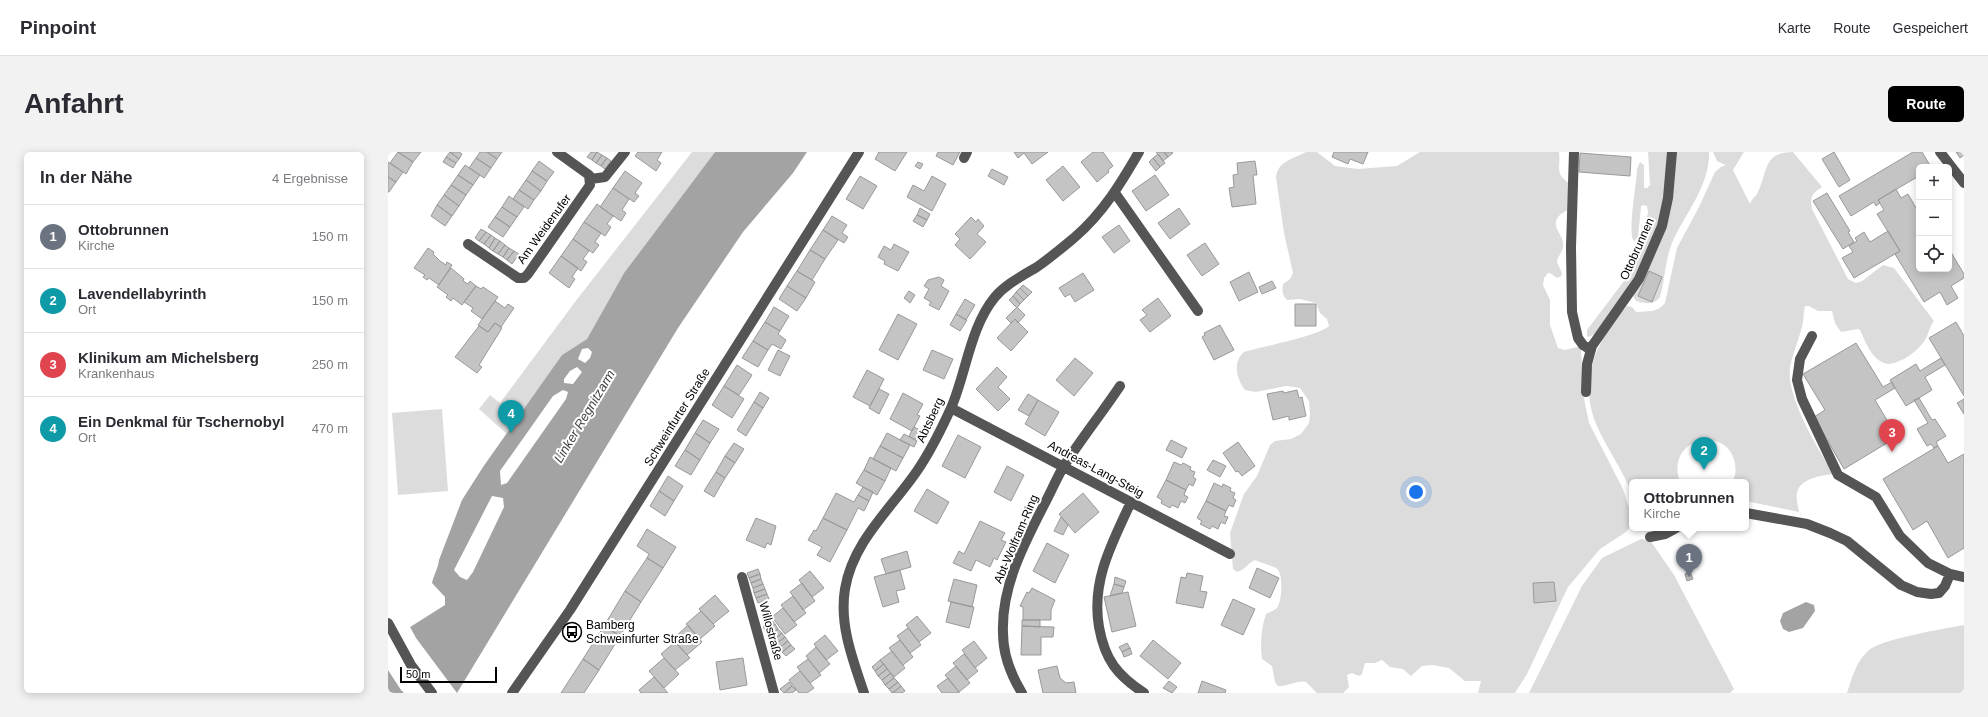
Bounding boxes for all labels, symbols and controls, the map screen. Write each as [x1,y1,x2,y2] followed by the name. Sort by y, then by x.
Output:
[20,17,96,38] text: Pinpoint
[1778,20,1811,36] text: Karte
[1833,20,1871,36] text: Route
[1893,20,1968,36] text: Gespeichert
[1888,86,1964,122] button: Route
[24,88,124,119] text: Anfahrt
[1916,164,1952,272] map controls
[1916,164,1952,200] button: +
[40,168,133,187] text: In der Nähe
[272,171,348,186] text: 4 Ergebnisse
[514,192,574,266] street label: Am Weidenufer
[1916,200,1952,236] button: −
[1617,216,1657,282] street label: Ottobrunnen
[78,221,169,238] text: Ottobrunnen
[49,229,57,244] text: 1
[312,229,348,244] text: 150 m
[1916,236,1952,272] button: locate
[78,238,115,253] text: Kirche
[78,285,206,302] text: Lavendellabyrinth
[49,293,57,308] text: 2
[312,293,348,308] text: 150 m
[78,302,96,317] text: Ort
[78,349,259,366] text: Klinikum am Michelsberg
[49,357,57,372] text: 3
[312,357,348,372] text: 250 m
[641,365,713,469] street label: Schweinfurter Straße
[78,366,155,381] text: Krankenhaus
[551,367,618,465] water label: Linker Regnitzarm
[914,395,946,445] street label: Abtsberg
[498,400,524,433] pin: 4
[78,413,284,430] text: Ein Denkmal für Tschernobyl
[1879,419,1905,452] pin: 3
[49,421,57,436] text: 4
[312,421,348,436] text: 470 m
[78,430,96,445] text: Ort
[1691,437,1717,470] pin: 2
[1046,438,1146,500] street label: Andreas-Lang-Steig
[1629,479,1749,531] popup
[1406,482,1426,502] your location
[1644,489,1734,506] text: Ottobrunnen
[991,492,1041,586] street label: Abt-Wolfram-Ring
[1644,506,1680,521] text: Kirche
[1676,544,1702,577] pin: 1
[756,600,786,662] street label: Willostraße
[586,618,699,646] place label: Bamberg Schweinfurter Straße
[561,621,583,643] bus stop icon: Bamberg Schweinfurter Straße
[400,665,497,684] scale bar
[406,668,430,680] text: 50 m

